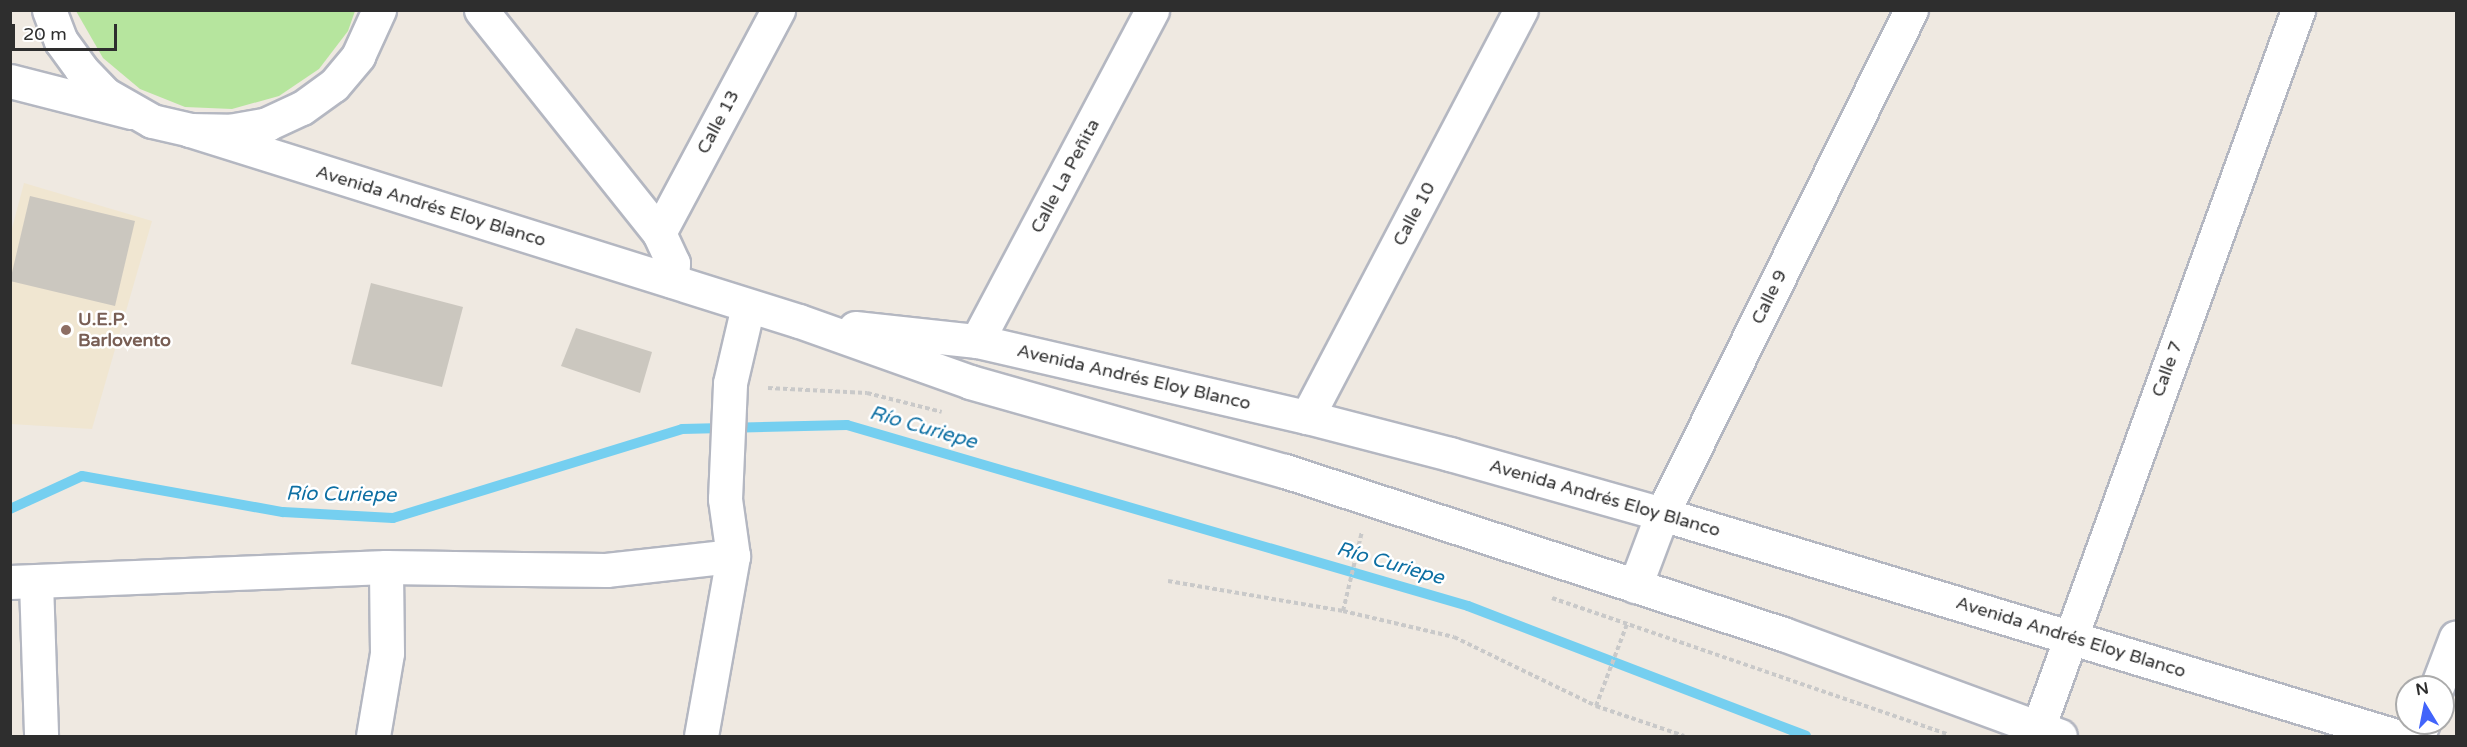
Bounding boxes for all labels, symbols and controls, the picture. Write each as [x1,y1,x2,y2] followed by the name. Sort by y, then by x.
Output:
[15,12,120,50] scale bar
[23,23,67,45] text: 20 m
[692,86,744,158] street label: Calle 13
[1026,115,1104,237] street label: Calle La Peñita
[313,161,549,251] street label: Avenida Andrés Eloy Blanco
[1388,178,1440,250] street label: Calle 10
[1747,266,1791,328] street label: Calle 9
[78,309,171,352] place label: U.E.P. Barlovento
[59,323,73,337] marker: U.E.P. Barlovento
[2147,338,2187,400] street label: Calle 7
[1015,340,1253,414] street label: Avenida Andrés Eloy Blanco
[867,401,979,455] water label: Río Curiepe
[1487,455,1723,541] street label: Avenida Andrés Eloy Blanco
[286,482,396,508] water label: Río Curiepe
[1334,537,1446,591] water label: Río Curiepe
[1953,592,2189,682] street label: Avenida Andrés Eloy Blanco
[2395,675,2455,735] north arrow
[2414,678,2430,700] text: N

